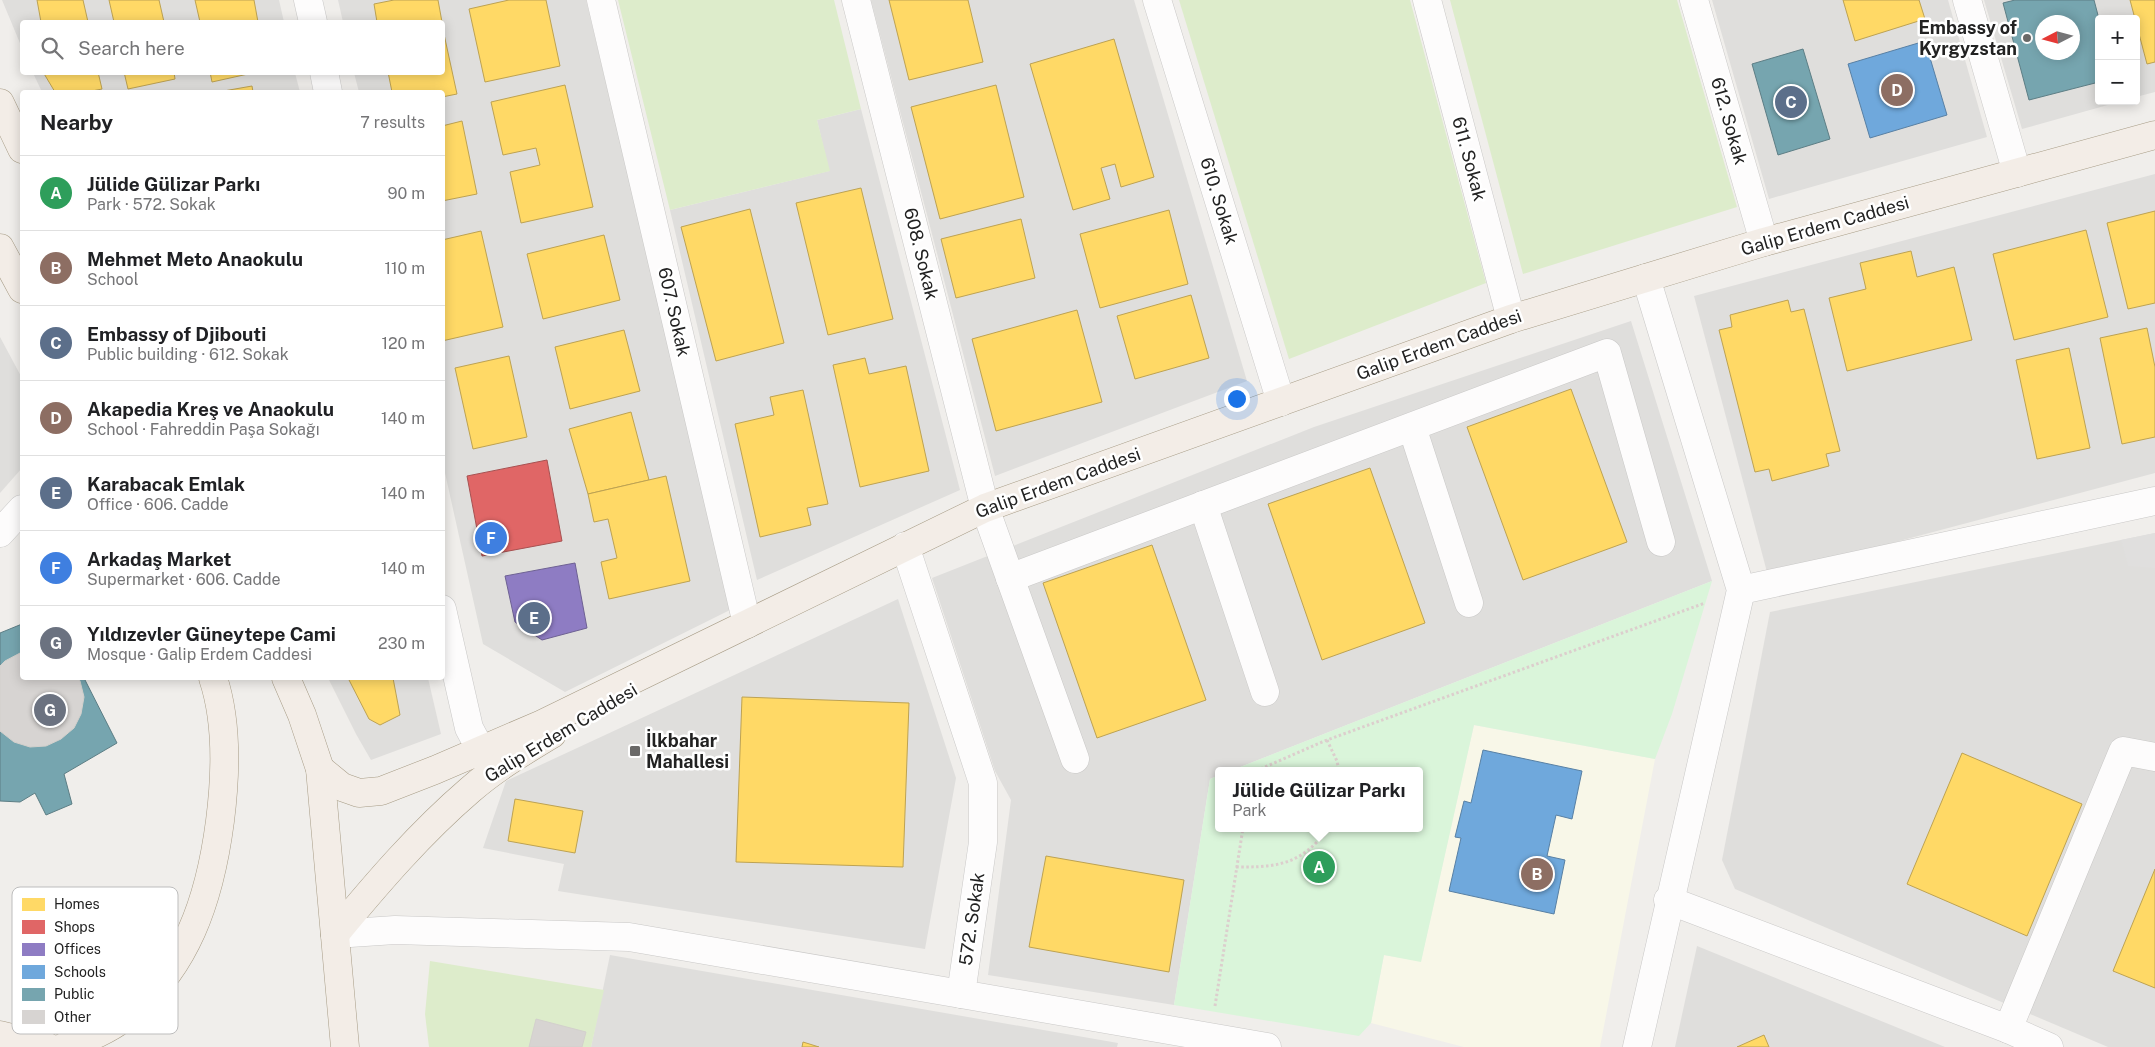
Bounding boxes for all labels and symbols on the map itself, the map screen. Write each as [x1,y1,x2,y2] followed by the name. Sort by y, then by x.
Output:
[2035,15,2080,60] north arrow
[1919,17,2017,59] place label: Embassy of Kyrgyzstan
[2021,32,2033,44] marker: Embassy of Kyrgyzstan
[1881,71,1913,109] pin: D
[1707,75,1752,167] street label: 612. Sokak
[1775,83,1807,121] pin: C
[1448,114,1491,203] street label: 611. Sokak
[1196,155,1243,247] street label: 610. Sokak
[1738,191,1911,260] street label: Galip Erdem Caddesi
[900,206,943,302] street label: 608. Sokak
[654,265,695,359] street label: 607. Sokak
[1353,305,1524,384] street label: Galip Erdem Caddesi
[1224,386,1250,412] your location
[972,443,1143,522] street label: Galip Erdem Caddesi
[475,519,507,557] pin: F
[518,599,550,637] pin: E
[481,679,641,786] street label: Galip Erdem Caddesi
[34,691,66,729] pin: G
[646,729,729,772] place label: İlkbahar Mahallesi
[628,744,642,758] marker: İlkbahar Mahallesi
[1303,848,1335,886] pin: A
[1521,855,1553,893] pin: B
[955,871,988,967] street label: 572. Sokak
[12,887,178,1034] legend
[54,896,100,912] text: Homes
[54,919,95,935] text: Shops
[54,941,101,957] text: Offices
[54,964,106,980] text: Schools
[54,986,95,1002] text: Public
[54,1009,91,1025] text: Other

